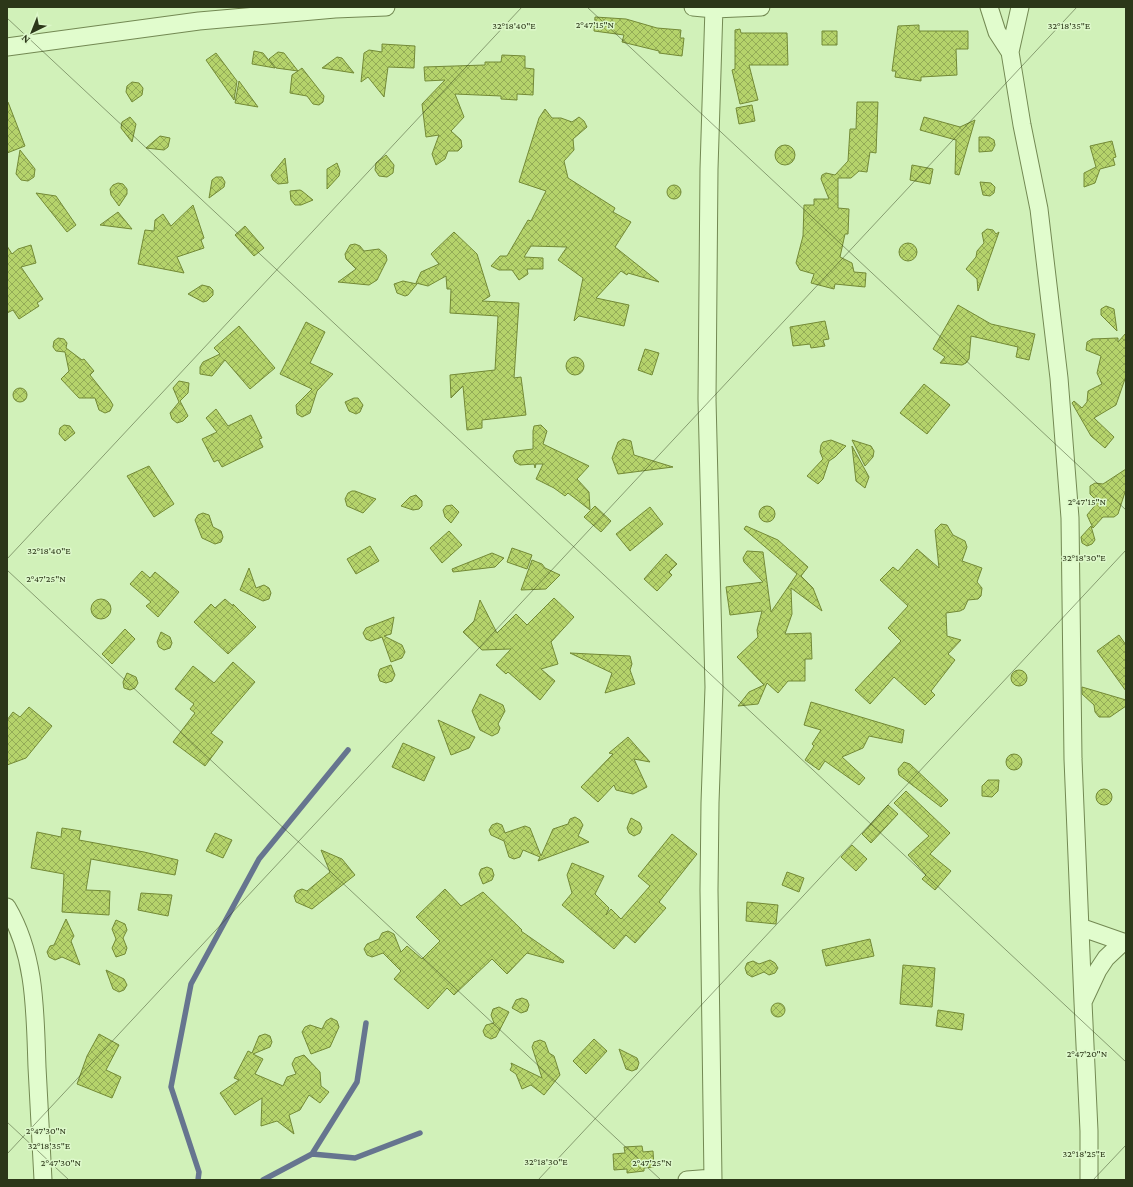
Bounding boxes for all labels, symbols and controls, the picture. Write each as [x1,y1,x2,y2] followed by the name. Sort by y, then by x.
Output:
[12,12,52,52] north arrow
[576,19,615,30] text: 2°47'15"N
[492,20,536,31] text: 32°18'40"E
[1048,20,1091,31] text: 32°18'35"E
[18,32,32,46] text: N
[1068,496,1107,507] text: 2°47'15"N
[27,545,71,556] text: 32°18'40"E
[1062,552,1106,563] text: 32°18'30"E
[26,573,66,584] text: 2°47'25"N
[1067,1048,1108,1059] text: 2°47'20"N
[26,1125,67,1136] text: 2°47'30"N
[28,1140,71,1151] text: 32°18'35"E
[1063,1148,1106,1159] text: 32°18'25"E
[524,1156,568,1167] text: 32°18'30"E
[41,1157,82,1168] text: 2°47'30"N
[632,1157,672,1168] text: 2°47'25"N

